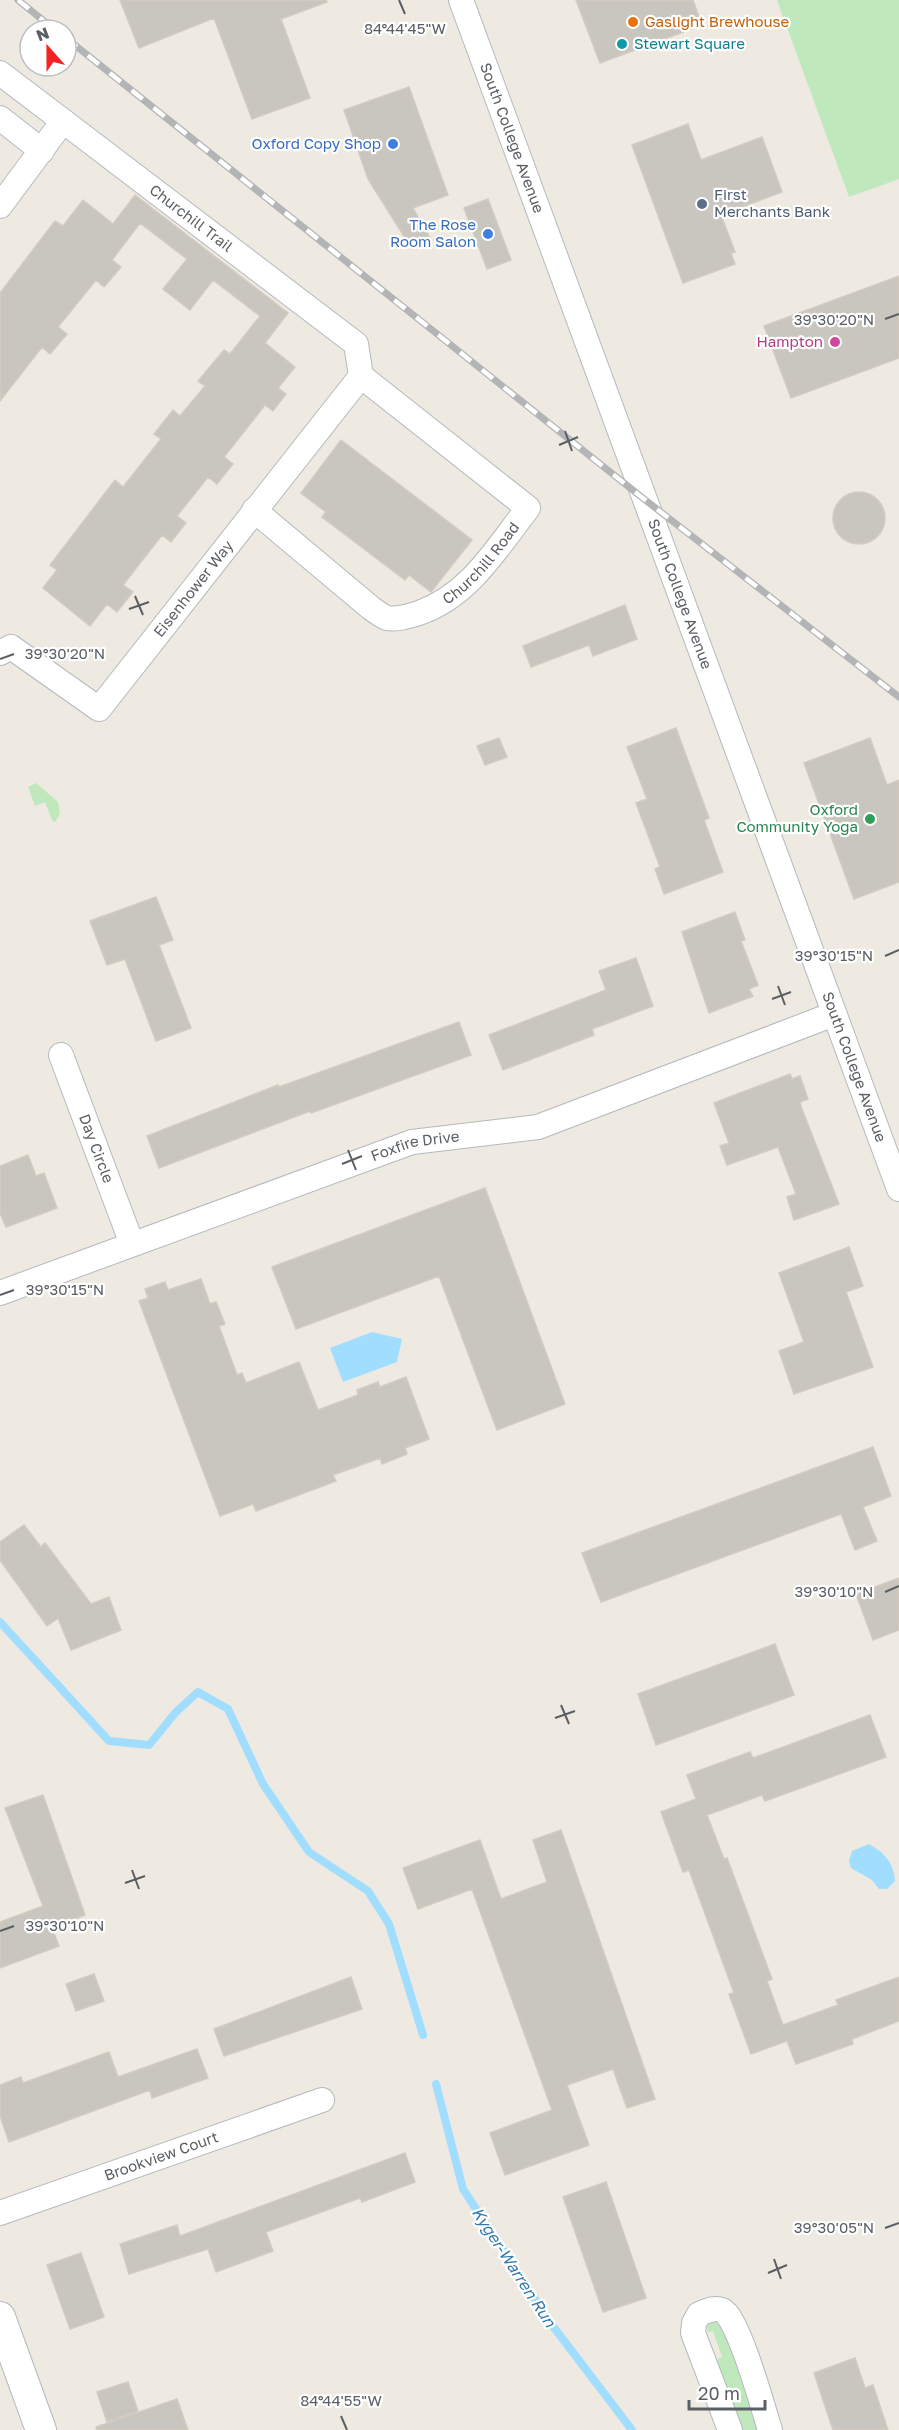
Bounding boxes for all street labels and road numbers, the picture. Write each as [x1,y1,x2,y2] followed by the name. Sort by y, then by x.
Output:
[477,60,549,215] street label: South College Avenue
[146,180,237,255] street label: Churchill Trail
[645,516,717,672] street label: South College Avenue
[439,518,522,608] street label: Churchill Road
[149,536,237,640] street label: Eisenhower Way
[819,989,891,1144] street label: South College Avenue
[76,1111,118,1186] street label: Day Circle
[368,1126,460,1164] street label: Foxfire Drive
[102,2127,221,2184] street label: Brookview Court

